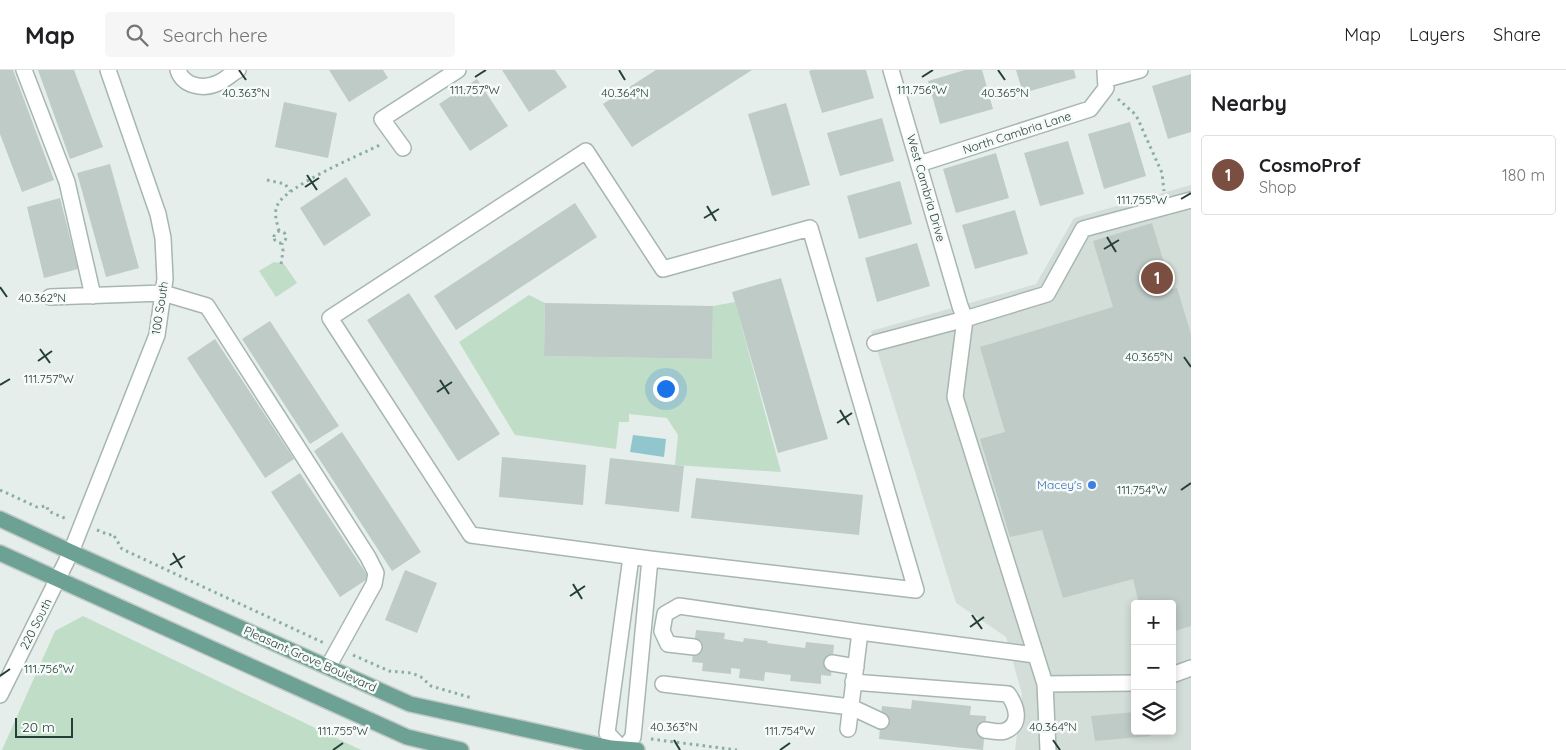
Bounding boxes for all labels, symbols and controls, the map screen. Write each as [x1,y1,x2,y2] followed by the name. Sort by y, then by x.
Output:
[105,12,455,57] search box
[25,20,75,50] text: Map
[123,21,151,49] icon: search
[163,23,268,47] text: Search here
[1344,23,1381,46] text: Map
[1409,23,1465,46] text: Layers
[1493,23,1541,46] text: Share
[450,82,500,97] text: 111.757°W
[897,82,948,97] text: 111.756°W
[222,85,270,100] text: 40.363°N
[601,85,649,100] text: 40.364°N
[981,85,1029,100] text: 40.365°N
[1211,90,1287,116] text: Nearby
[961,108,1073,157] street label: North Cambria Lane
[904,132,949,244] street label: West Cambria Drive
[1259,153,1361,177] text: CosmoProf
[1225,165,1231,185] text: 1
[1502,165,1545,185] text: 180 m
[1259,177,1296,197] text: Shop
[1117,192,1168,207] text: 111.755°W
[1141,259,1173,297] pin: 1
[148,280,171,336] street label: 100 South
[18,290,66,305] text: 40.362°N
[1125,349,1173,364] text: 40.365°N
[24,371,74,386] text: 111.757°W
[653,376,679,402] your location
[1037,477,1082,492] place label: Macey's
[1086,479,1098,491] marker: Macey's
[1117,482,1167,497] text: 111.754°W
[16,596,55,652] street label: 220 South
[1131,600,1176,735] map controls
[1131,600,1176,645] button: +
[241,622,379,695] street label: Pleasant Grove Boulevard
[1131,645,1176,690] button: −
[24,661,75,676] text: 111.756°W
[1131,690,1176,735] button: layers
[15,715,72,738] scale bar
[22,718,55,736] text: 20 m
[650,719,698,734] text: 40.363°N
[1029,719,1077,734] text: 40.364°N
[318,723,369,738] text: 111.755°W
[765,723,815,738] text: 111.754°W

